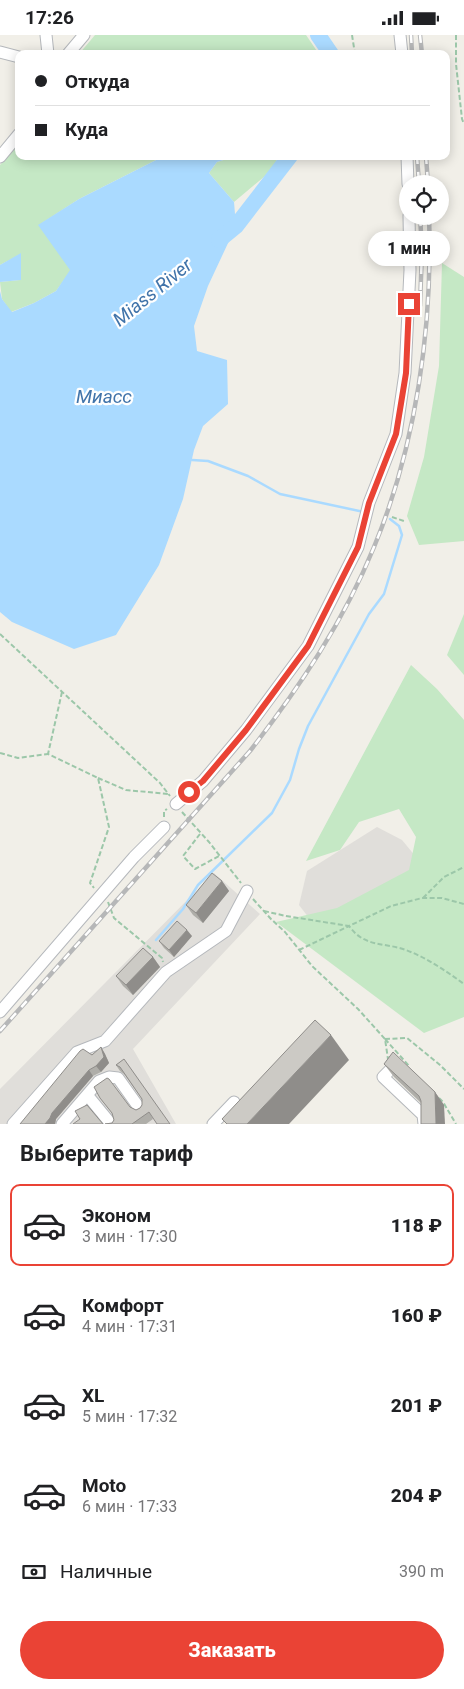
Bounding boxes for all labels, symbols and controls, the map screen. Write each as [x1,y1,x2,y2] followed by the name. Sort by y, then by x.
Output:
[25,6,74,29] text: 17:26
[65,70,130,93] text: Откуда
[65,118,108,141] text: Куда
[399,175,449,225] map controls
[399,175,449,225] button: locate
[368,231,450,267] callout: 1 мин
[387,239,431,258] text: 1 мин
[108,253,197,331] water label: Miass River
[398,293,420,315] route end
[76,385,132,408] water label: Миасс
[178,781,200,803] route start
[20,1141,193,1166] text: Выберите тариф
[22,1203,67,1248] icon: car
[82,1204,151,1227] text: Эконом
[391,1214,442,1237] text: 118 ₽
[82,1227,177,1246] text: 3 мин · 17:30
[22,1293,67,1338] icon: car
[82,1294,164,1317] text: Комфорт
[391,1304,442,1327] text: 160 ₽
[82,1317,177,1336] text: 4 мин · 17:31
[22,1383,67,1428] icon: car
[82,1384,104,1407] text: XL
[391,1394,442,1417] text: 201 ₽
[82,1407,177,1426] text: 5 мин · 17:32
[22,1473,67,1518] icon: car
[82,1474,126,1497] text: Moto
[391,1484,442,1507] text: 204 ₽
[82,1497,177,1516] text: 6 мин · 17:33
[20,1558,48,1586] icon: cash
[60,1560,152,1583] text: Наличные
[399,1562,444,1581] text: 390 m
[20,1621,444,1679] button: Заказать

